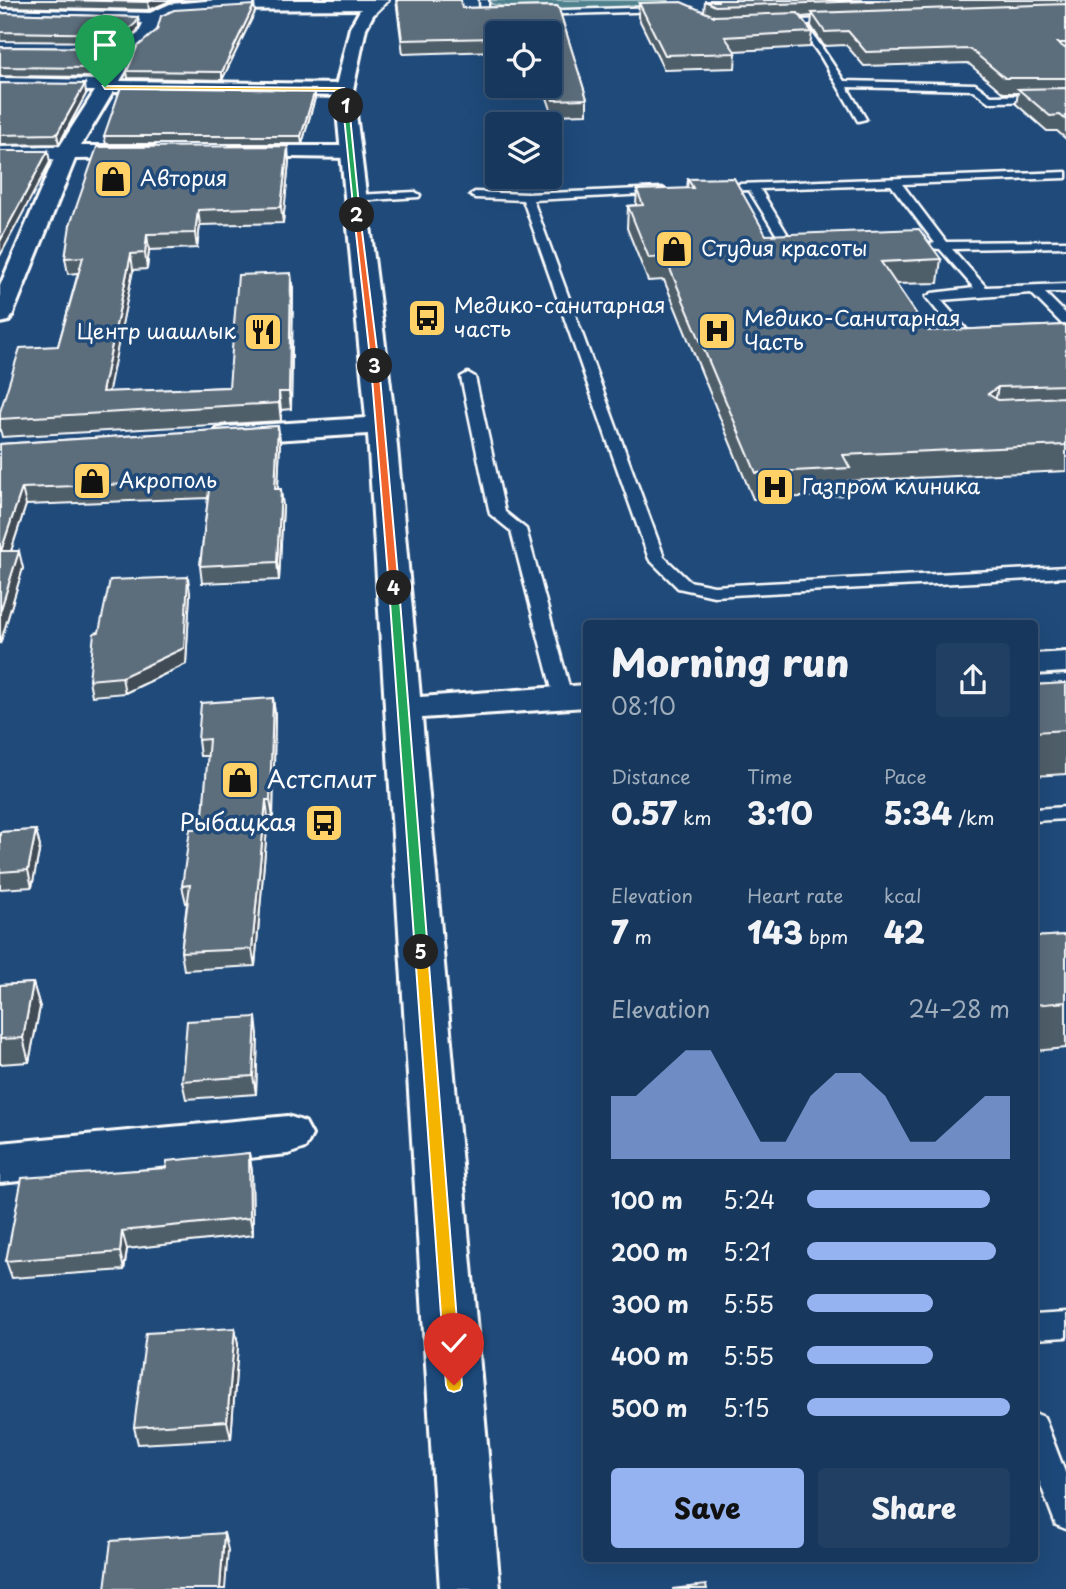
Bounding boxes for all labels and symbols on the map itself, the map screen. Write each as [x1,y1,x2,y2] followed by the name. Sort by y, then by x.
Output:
[75,15,135,87] pin
[328,88,364,124] pin: 1
[92,158,134,200] shop icon: Автория
[140,161,227,193] place label: Автория
[340,198,374,232] pin: 2
[653,228,695,270] shop icon: Студия красоты
[701,231,868,263] place label: Студия красоты
[454,288,666,344] place label: Медико-санитарная часть
[406,297,448,339] bus stop icon: Медико-санитарная часть
[744,301,961,357] place label: Медико-Санитарная Часть
[696,310,738,352] hospital icon: Медико-Санитарная Часть
[242,311,284,353] restaurant icon: Центр шашлык
[77,314,237,346] place label: Центр шашлык
[358,348,392,384] pin: 3
[71,460,113,502] shop icon: Акрополь
[119,463,217,495] place label: Акрополь
[754,466,796,508] hospital icon: Газпром клиника
[802,469,981,501] place label: Газпром клиника
[376,570,412,606] pin: 4
[219,759,261,801] shop icon: Астсплит
[267,760,377,796] place label: Астсплит
[303,802,345,844] bus stop icon: Рыбацкая
[180,803,297,839] place label: Рыбацкая
[404,934,438,970] pin: 5
[424,1313,484,1385] pin

